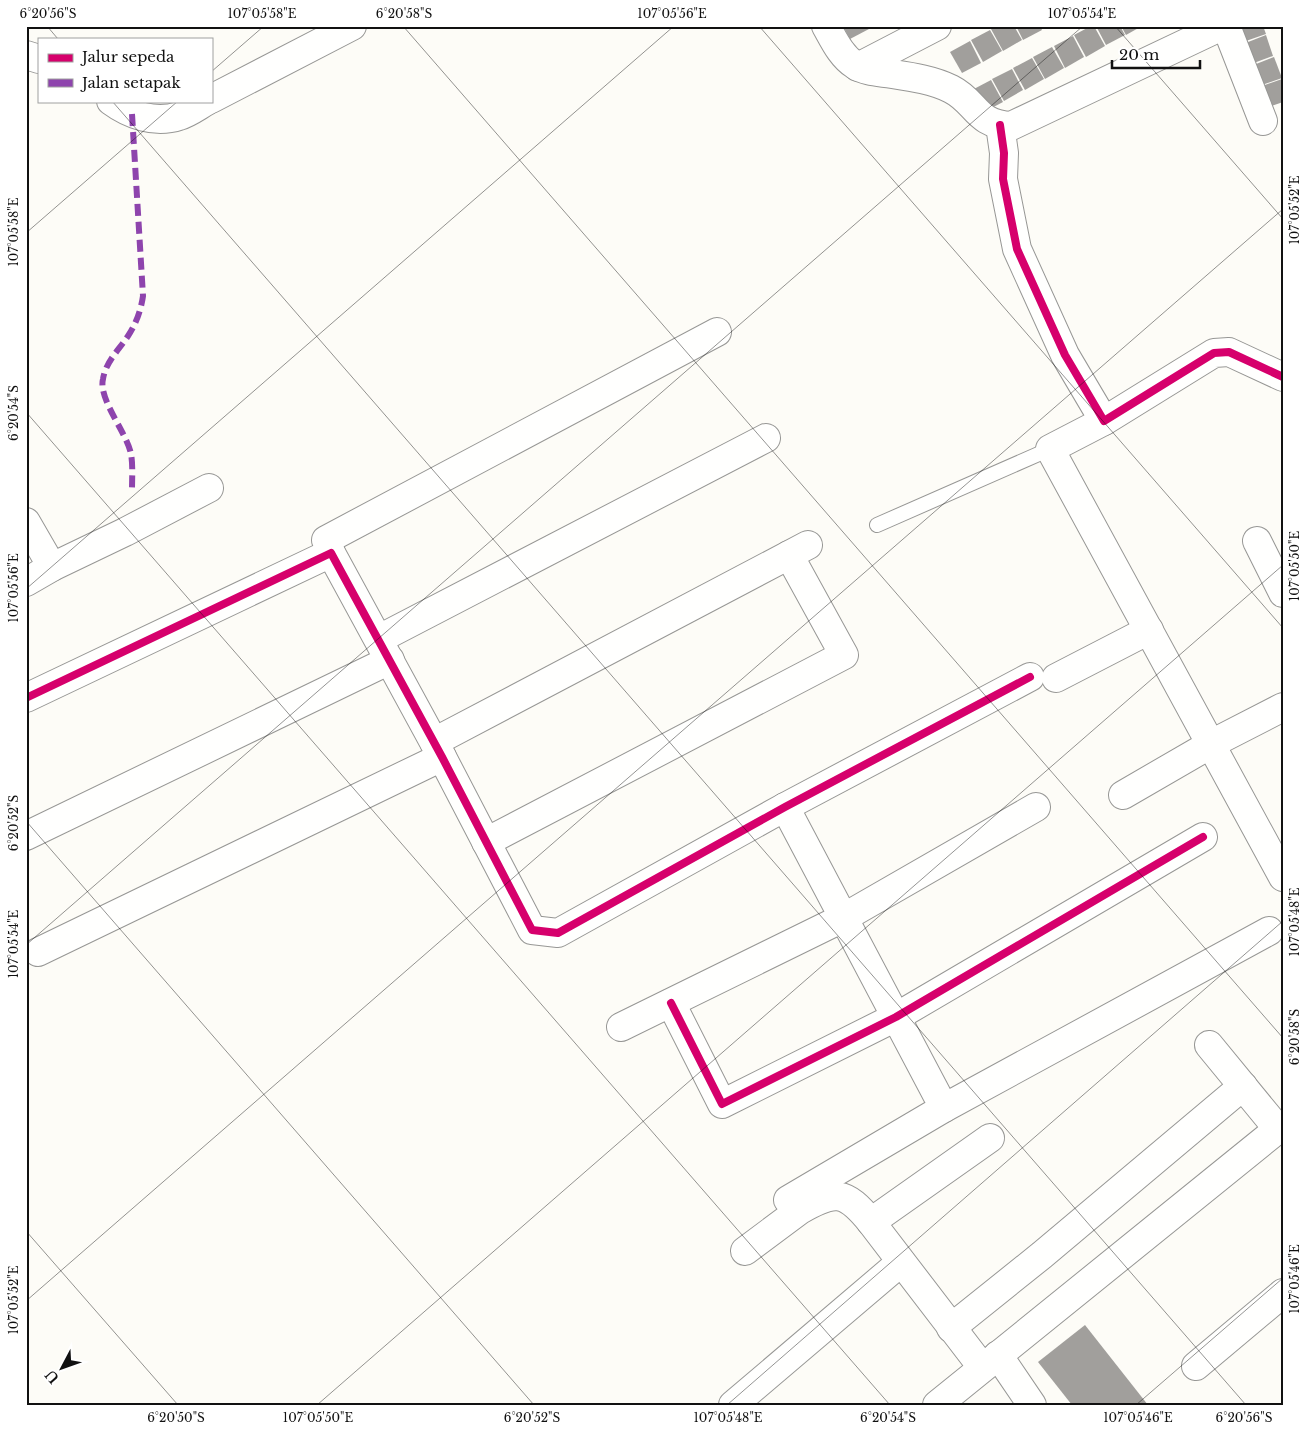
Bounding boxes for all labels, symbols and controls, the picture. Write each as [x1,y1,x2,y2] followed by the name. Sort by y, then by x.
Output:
[20,6,77,21] text: 6°20'56"S
[228,6,297,21] text: 107°05'58"E
[376,6,432,21] text: 6°20'58"S
[637,6,707,21] text: 107°05'56"E
[1048,6,1117,21] text: 107°05'54"E
[38,38,212,102] legend
[1112,38,1199,70] scale bar
[1119,45,1159,64] text: 20 m
[80,47,175,66] text: Jalur sepeda
[80,73,181,92] text: Jalan setapak
[1287,175,1302,245] text: 107°05'52"E
[6,197,21,267] text: 107°05'58"E
[6,385,21,441] text: 6°20'54"S
[1287,531,1302,601] text: 107°05'50"E
[6,553,21,623] text: 107°05'56"E
[6,795,21,851] text: 6°20'52"S
[1287,887,1302,957] text: 107°05'48"E
[6,909,21,978] text: 107°05'54"E
[1287,1009,1302,1065] text: 6°20'58"S
[1287,1244,1302,1314] text: 107°05'46"E
[6,1265,21,1335] text: 107°05'52"E
[38,1344,88,1394] north arrow
[41,1365,63,1387] text: U
[147,1410,205,1425] text: 6°20'50"S
[283,1410,353,1425] text: 107°05'50"E
[504,1410,560,1425] text: 6°20'52"S
[693,1410,763,1425] text: 107°05'48"E
[860,1410,916,1425] text: 6°20'54"S
[1103,1410,1173,1425] text: 107°05'46"E
[1216,1410,1273,1425] text: 6°20'56"S

